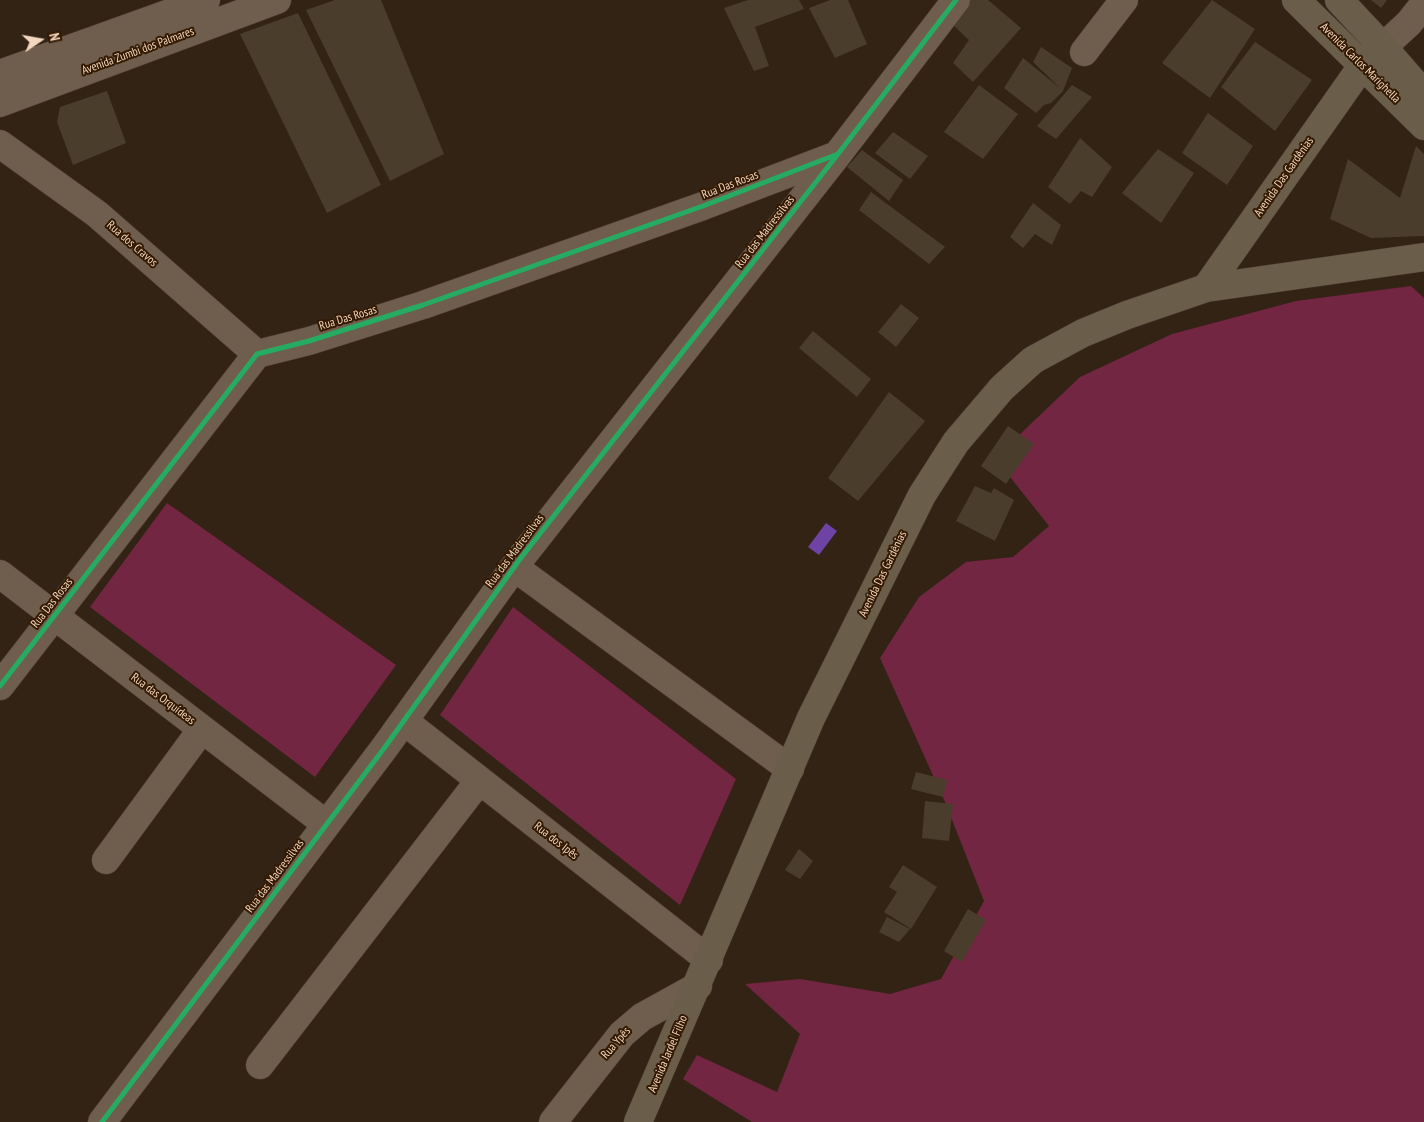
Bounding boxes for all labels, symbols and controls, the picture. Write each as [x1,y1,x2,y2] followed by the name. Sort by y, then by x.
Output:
[15,15,65,65] north arrow
[1317,20,1403,106] street label: Avenida Carlos Marighella
[80,24,196,78] street label: Avenida Zumbi dos Palmares
[45,31,64,42] text: N
[1251,134,1317,220] street label: Avenida Das Gardênias
[700,168,760,202] street label: Rua Das Rosas
[732,193,798,271] street label: Rua das Madressilvas
[104,218,160,270] street label: Rua dos Cravos
[317,302,379,334] street label: Rua Das Rosas
[483,512,547,590] street label: Rua das Madressilvas
[856,529,910,619] street label: Avenida Das Gardênias
[28,575,76,631] street label: Rua Das Rosas
[128,670,198,728] street label: Rua das Orquídeas
[531,819,581,863] street label: Rua dos Ipês
[243,837,307,915] street label: Rua das Madressilvas
[645,1013,691,1095] street label: Avenida Jardel Filho
[598,1024,634,1062] street label: Rua Ypês

